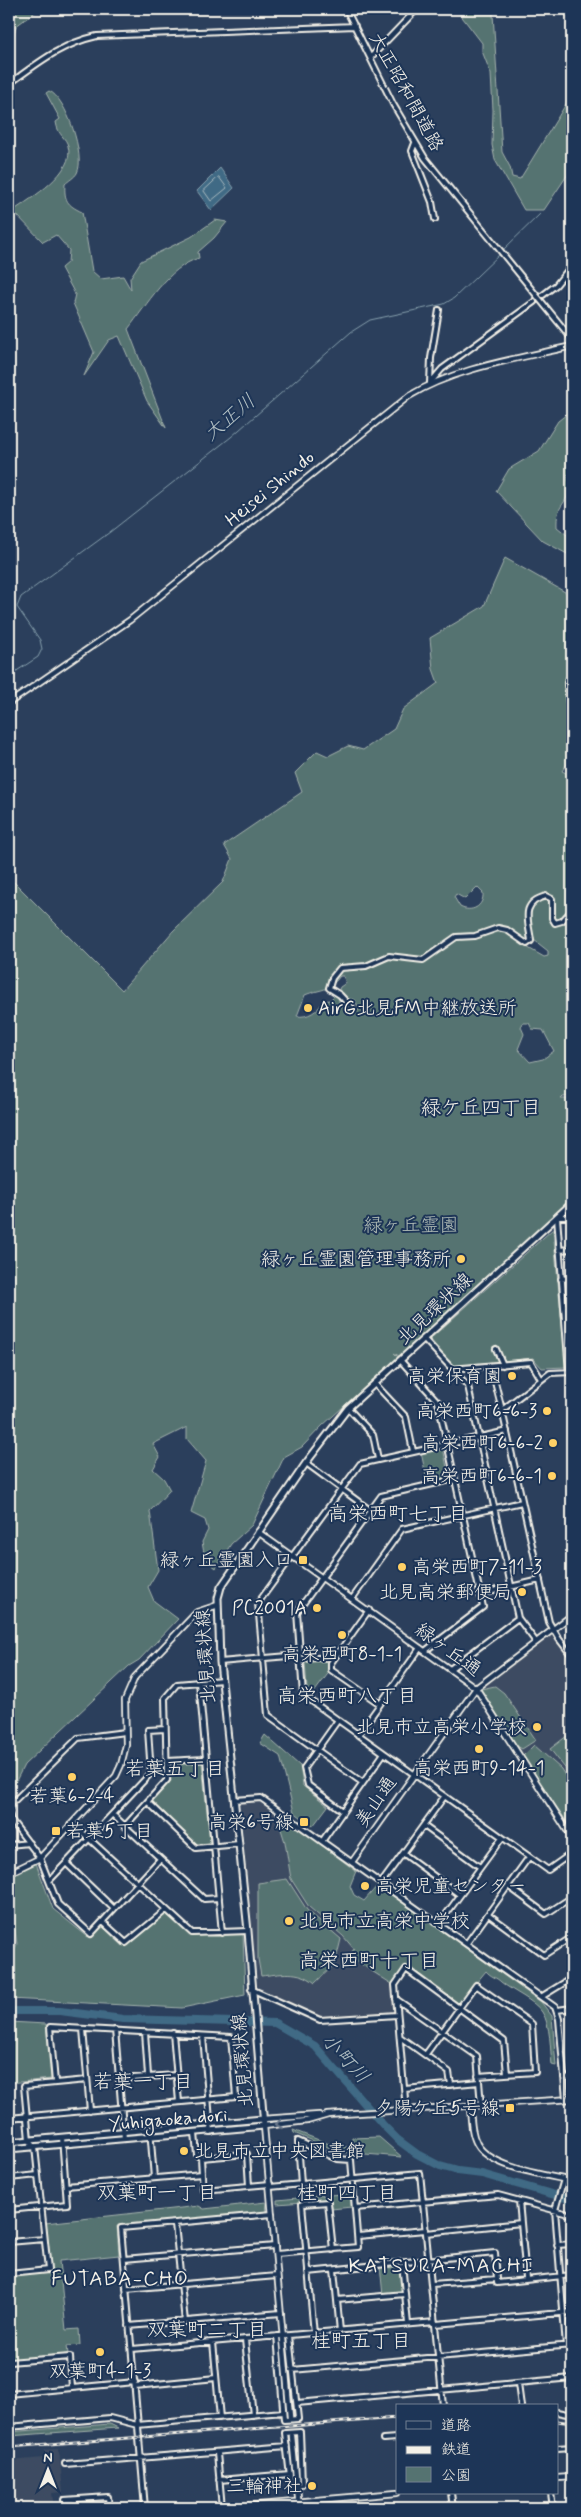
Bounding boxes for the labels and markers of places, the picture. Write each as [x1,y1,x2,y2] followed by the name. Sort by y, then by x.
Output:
[318,996,517,1021] place label: AirG北見FM中継放送所
[302,1002,314,1014] marker: AirG北見FM中継放送所
[261,1247,451,1272] place label: 緑ヶ丘霊園管理事務所
[455,1253,467,1265] marker: 緑ヶ丘霊園管理事務所
[407,1364,502,1389] place label: 高栄保育園
[506,1370,518,1382] marker: 高栄保育園
[416,1399,537,1424] place label: 高栄西町6-6-3
[541,1405,553,1417] marker: 高栄西町6-6-3
[421,1431,543,1456] place label: 高栄西町6-6-2
[547,1437,559,1449] marker: 高栄西町6-6-2
[421,1464,542,1489] place label: 高栄西町6-6-1
[546,1470,558,1482] marker: 高栄西町6-6-1
[160,1548,293,1573] place label: 緑ヶ丘霊園入口
[297,1554,309,1566] marker: 緑ヶ丘霊園入口
[412,1555,542,1580] place label: 高栄西町7-11-3
[396,1561,408,1573] marker: 高栄西町7-11-3
[379,1580,512,1605] place label: 北見高栄郵便局
[516,1586,528,1598] marker: 北見高栄郵便局
[232,1596,307,1621] place label: PC2001A
[311,1602,323,1614] marker: PC2001A
[336,1629,348,1641] marker: 高栄西町8-1-1
[282,1642,402,1667] place label: 高栄西町8-1-1
[356,1715,527,1740] place label: 北見市立高栄小学校
[531,1721,543,1733] marker: 北見市立高栄小学校
[473,1743,485,1755] marker: 高栄西町9-14-1
[414,1756,544,1781] place label: 高栄西町9-14-1
[66,1771,78,1783] marker: 若葉6-2-4
[29,1784,115,1809] place label: 若葉6-2-4
[208,1810,294,1835] place label: 高栄6号線
[298,1816,310,1828] marker: 高栄6号線
[66,1819,153,1844] place label: 若葉5丁目
[50,1825,62,1837] marker: 若葉5丁目
[375,1874,526,1899] place label: 高栄児童センター
[359,1880,371,1892] marker: 高栄児童センター
[299,1909,470,1934] place label: 北見市立高栄中学校
[283,1915,295,1927] marker: 北見市立高栄中学校
[375,2096,500,2121] place label: 夕陽ケ丘5号線
[504,2102,516,2114] marker: 夕陽ケ丘5号線
[194,2139,365,2164] place label: 北見市立中央図書館
[178,2145,190,2157] marker: 北見市立中央図書館
[94,2346,106,2358] marker: 双葉町4-1-3
[49,2359,151,2384] place label: 双葉町4-1-3
[226,2474,302,2499] place label: 三輪神社
[306,2480,318,2492] marker: 三輪神社

